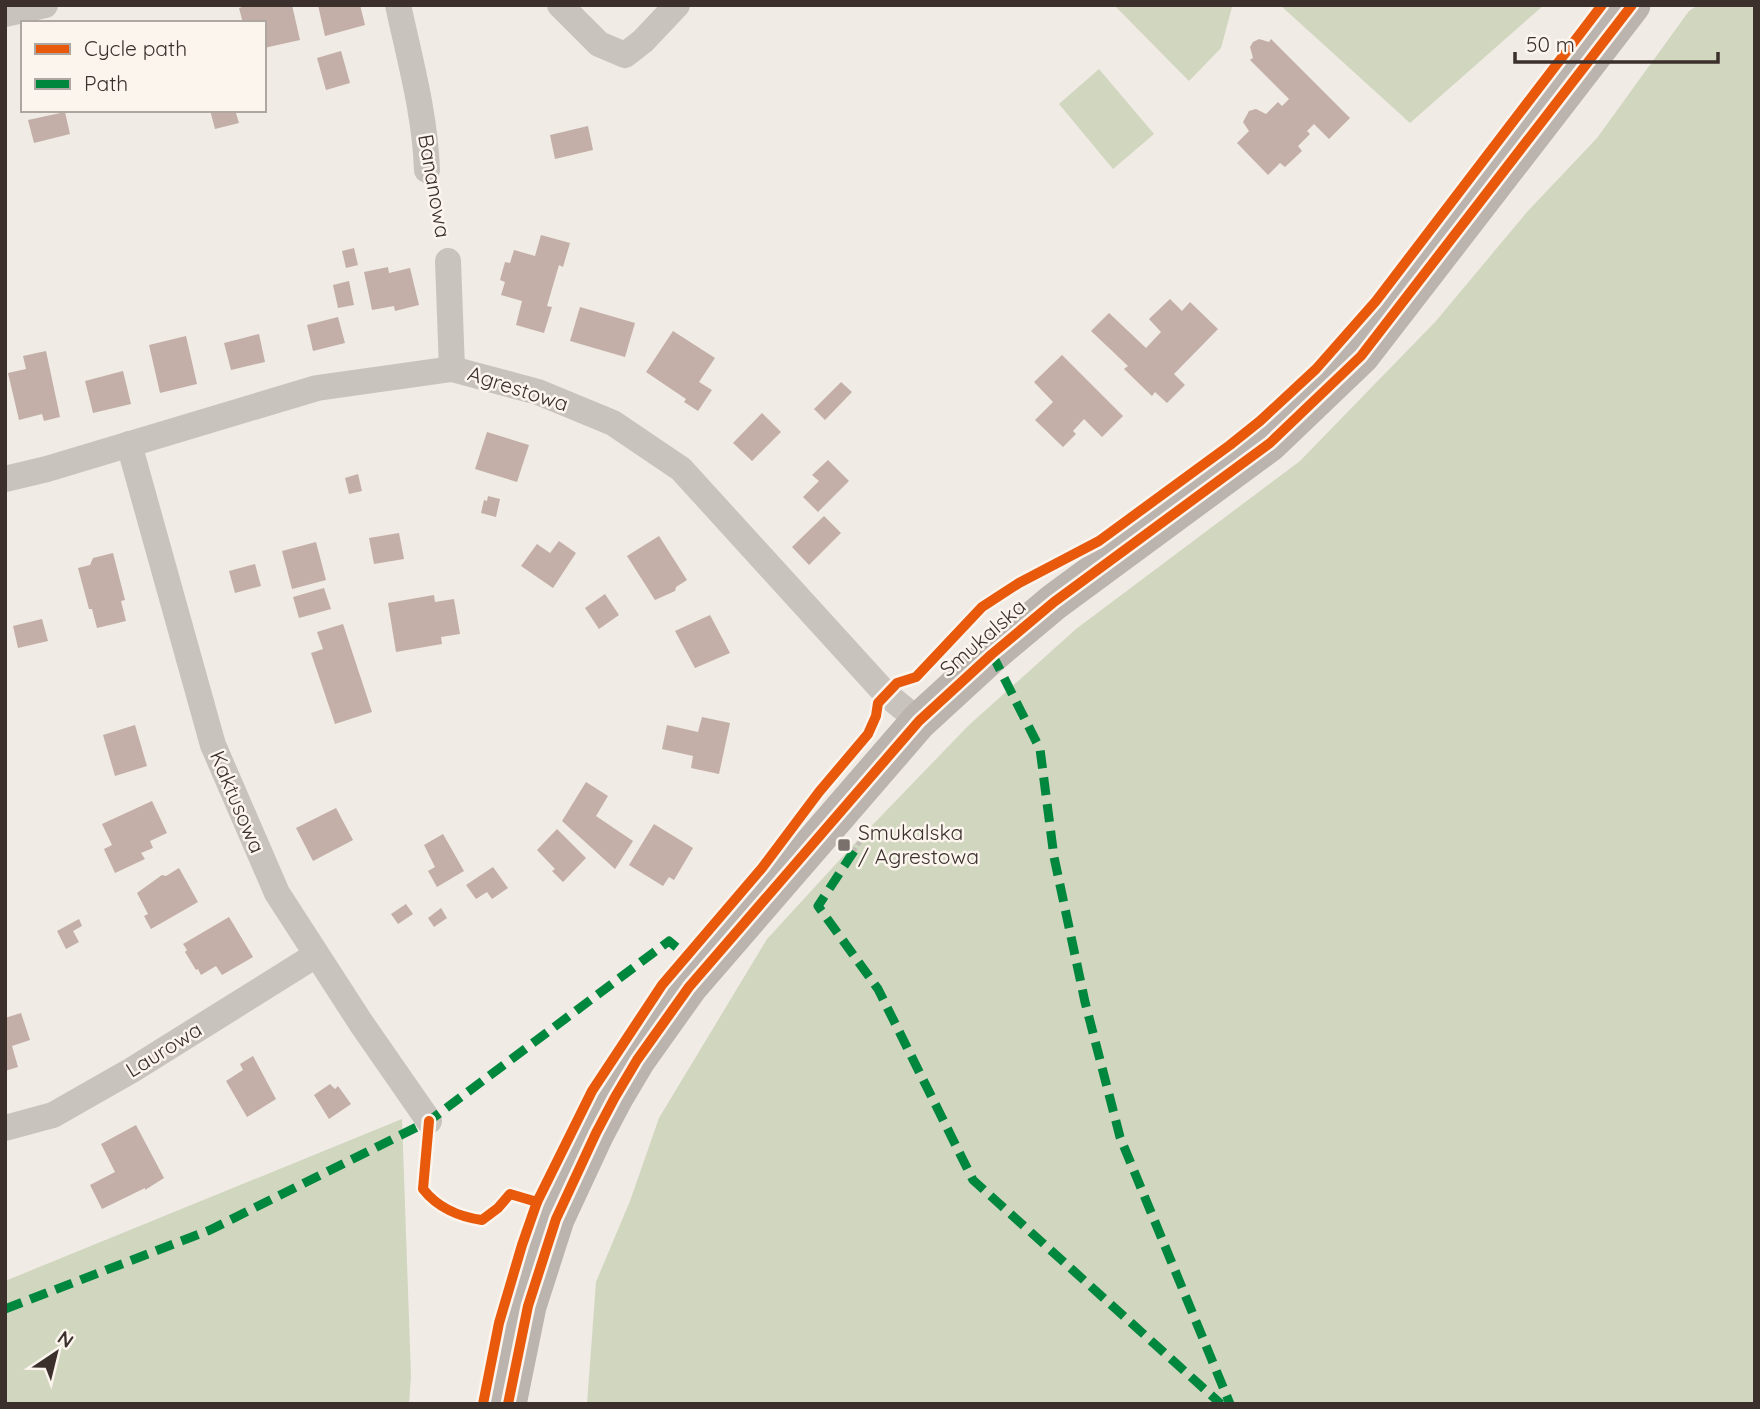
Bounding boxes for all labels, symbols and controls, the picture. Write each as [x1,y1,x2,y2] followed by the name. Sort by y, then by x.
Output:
[21,21,266,112] legend
[1515,21,1718,65] scale bar
[1526,31,1575,57] text: 50 m
[84,35,187,61] text: Cycle path
[84,70,128,96] text: Path
[413,132,457,240] street label: Bananowa
[465,360,572,417] street label: Agrestowa
[934,593,1031,682] street label: Smukalska
[205,747,271,857] street label: Kaktusowa
[858,819,979,869] place label: Smukalska / Agrestowa
[836,837,852,853] marker: Smukalska / Agrestowa
[121,1016,206,1083] street label: Laurowa
[21,1318,91,1388] north arrow
[53,1325,78,1353] text: N

